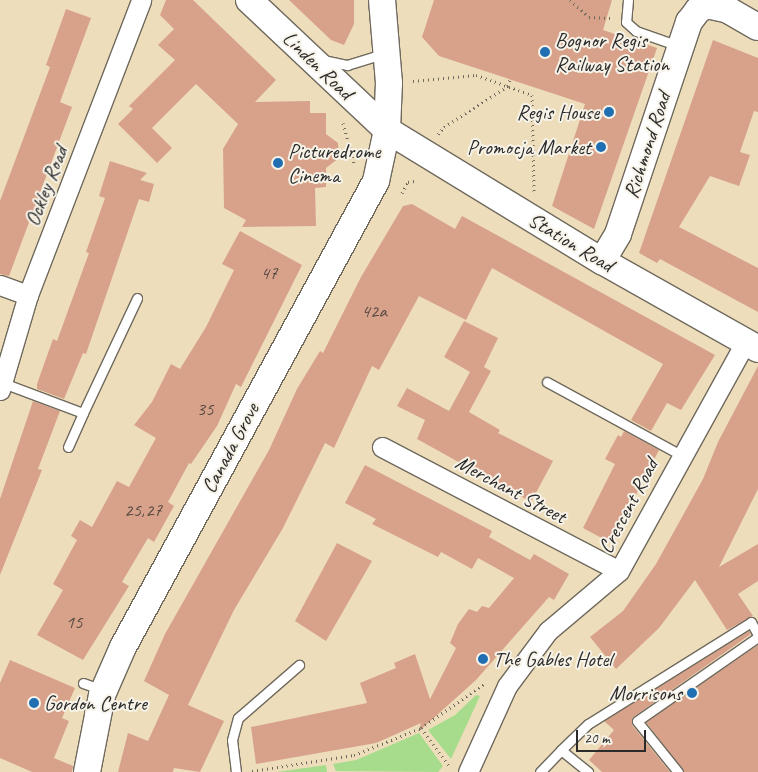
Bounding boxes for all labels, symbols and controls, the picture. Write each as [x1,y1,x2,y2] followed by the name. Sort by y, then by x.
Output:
[278,26,358,104] street label: Linden Road
[555,27,669,77] place label: Bognor Regis Railway Station
[539,46,551,58] marker: Bognor Regis Railway Station
[618,89,676,201] street label: Richmond Road
[516,99,599,125] place label: Regis House
[603,106,615,118] marker: Regis House
[467,134,591,160] place label: Promocja Market
[288,138,380,188] place label: Picturedrome Cinema
[595,141,607,153] marker: Promocja Market
[19,143,73,229] street label: Ockley Road
[272,157,284,169] marker: Picturedrome Cinema
[524,207,618,277] street label: Station Road
[260,263,278,285] house number: 47
[361,301,387,323] house number: 42a
[196,399,214,421] house number: 35
[196,399,264,497] street label: Canada Grove
[451,449,571,529] street label: Merchant Street
[593,455,663,557] street label: Crescent Road
[124,500,162,522] house number: 25,27
[65,612,83,634] house number: 15
[493,646,612,672] place label: The Gables Hotel
[477,653,489,665] marker: The Gables Hotel
[609,680,682,706] place label: Morrisons
[686,687,698,699] marker: Morrisons
[44,690,147,716] place label: Gordon Centre
[28,697,40,709] marker: Gordon Centre
[578,720,648,752] scale bar
[584,729,610,748] text: 20 m

